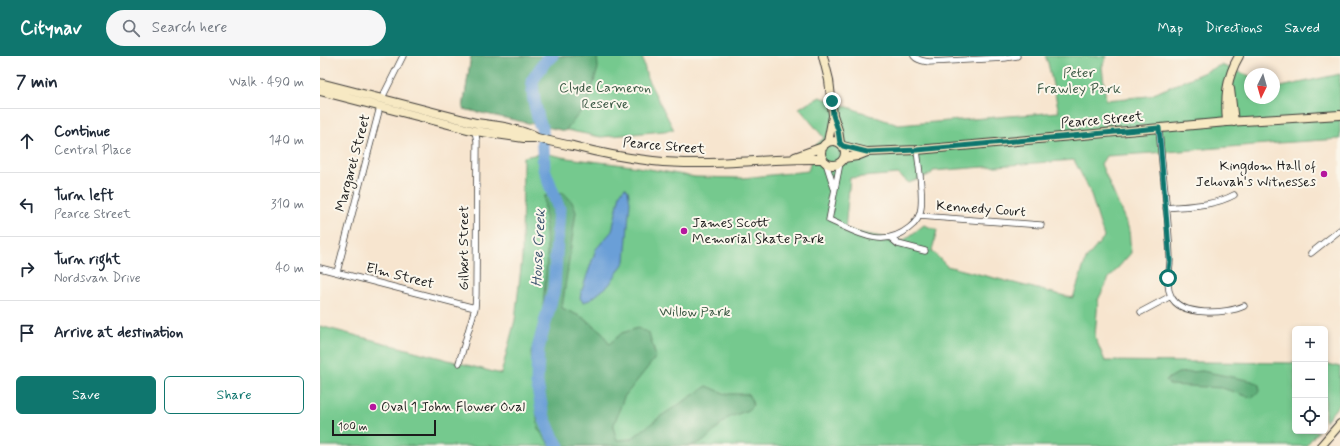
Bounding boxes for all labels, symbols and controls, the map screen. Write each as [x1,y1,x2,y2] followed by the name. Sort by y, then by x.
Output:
[106,10,386,46] search box
[20,16,82,41] text: Citynav
[120,17,142,39] icon: search
[152,18,227,38] text: Search here
[1157,19,1183,37] text: Map
[1205,19,1263,37] text: Directions
[1285,19,1320,37] text: Saved
[1037,64,1121,98] park label: Peter Frawley Park
[1244,68,1280,104] north arrow
[16,71,58,93] text: 7 min
[229,74,304,91] text: Walk · 490 m
[559,79,651,113] park label: Clyde Cameron Reserve
[823,92,841,110] route end
[1060,107,1145,133] street label: Pearce Street
[331,112,376,214] street label: Margaret Street
[54,122,110,142] text: Continue
[16,130,38,152] icon: ahead
[269,132,304,149] text: 140 m
[622,133,707,159] street label: Pearce Street
[54,142,131,159] text: Central Place
[1195,157,1316,191] place label: Kingdom Hall of Jehovah's Witnesses
[1319,169,1329,179] marker: Kingdom Hall of Jehovah's Witnesses
[54,186,114,206] text: Turn left
[16,194,38,216] icon: left
[271,196,304,213] text: 310 m
[936,197,1026,221] street label: Kennedy Court
[455,205,473,291] street label: Gilbert Street
[54,206,131,223] text: Pearce Street
[527,208,551,287] water label: House Creek
[692,214,824,248] place label: James Scott Memorial Skate Park
[679,226,689,236] marker: James Scott Memorial Skate Park
[54,250,121,270] text: Turn right
[16,258,38,280] icon: right
[364,259,436,293] street label: Elm Street
[275,260,304,277] text: 40 m
[1159,269,1177,287] route start
[54,270,141,287] text: Nordsvan Drive
[659,303,731,321] park label: Willow Park
[16,322,38,344] icon: arrive
[54,323,183,343] text: Arrive at destination
[1292,326,1328,434] map controls
[1292,326,1328,362] button: +
[1292,362,1328,398] button: −
[16,376,156,414] button: Save
[164,376,304,414] button: Share
[381,398,525,416] place label: Oval 1 John Flower Oval
[1292,398,1328,434] button: locate
[368,402,378,412] marker: Oval 1 John Flower Oval
[332,418,436,437] scale bar
[338,420,368,434] text: 100 m

